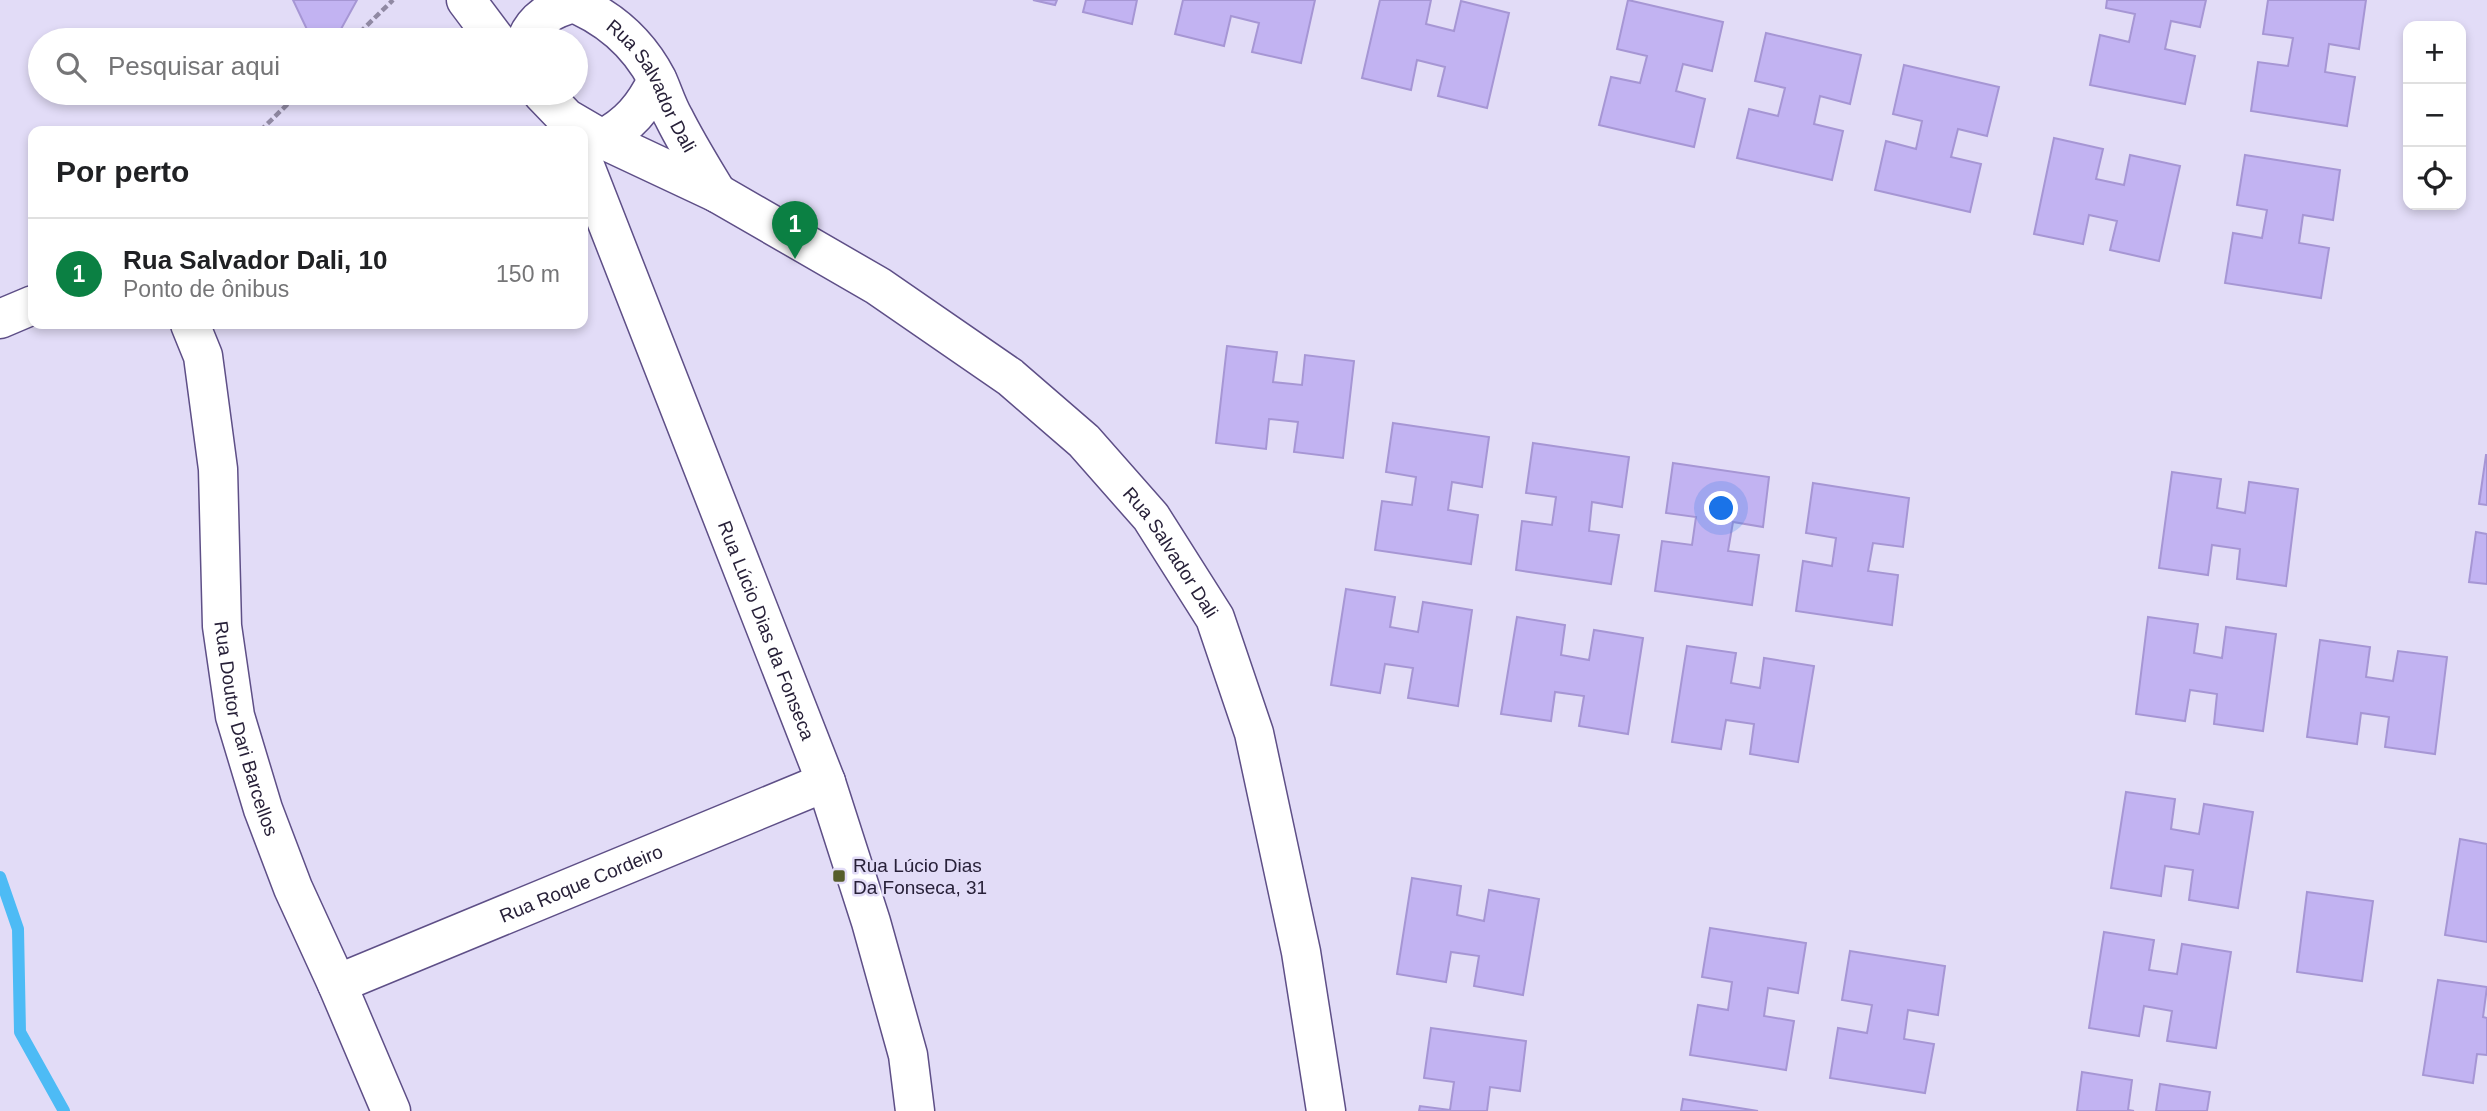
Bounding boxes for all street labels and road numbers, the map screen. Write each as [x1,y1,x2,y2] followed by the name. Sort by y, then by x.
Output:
[603,15,701,156] street label: Rua Salvador Dali
[1119,483,1222,621] street label: Rua Salvador Dali
[714,518,819,743] street label: Rua Lúcio Dias da Fonseca
[211,620,283,839] street label: Rua Doutor Dari Barcellos
[496,840,666,926] street label: Rua Roque Cordeiro

